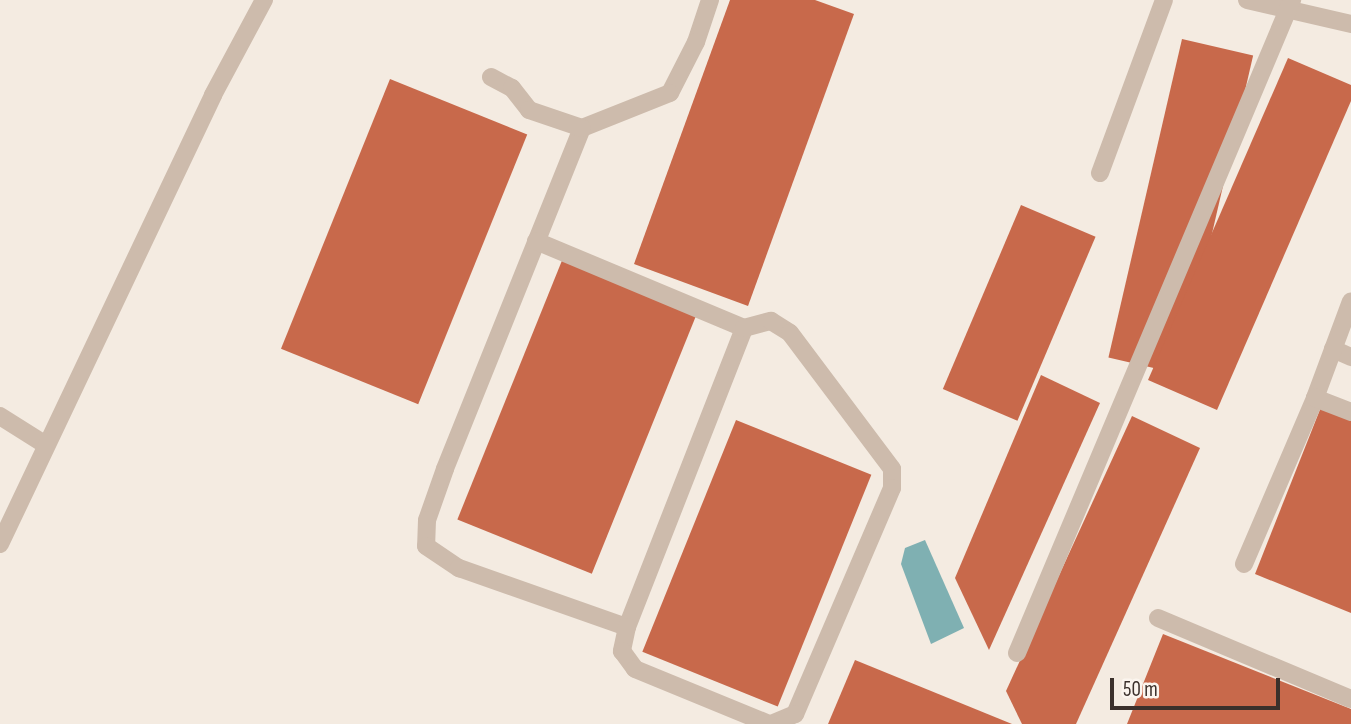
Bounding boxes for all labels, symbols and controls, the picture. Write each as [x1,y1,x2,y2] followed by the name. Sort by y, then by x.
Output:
[1113,664,1283,708] scale bar
[1123,677,1158,702] text: 50 m

